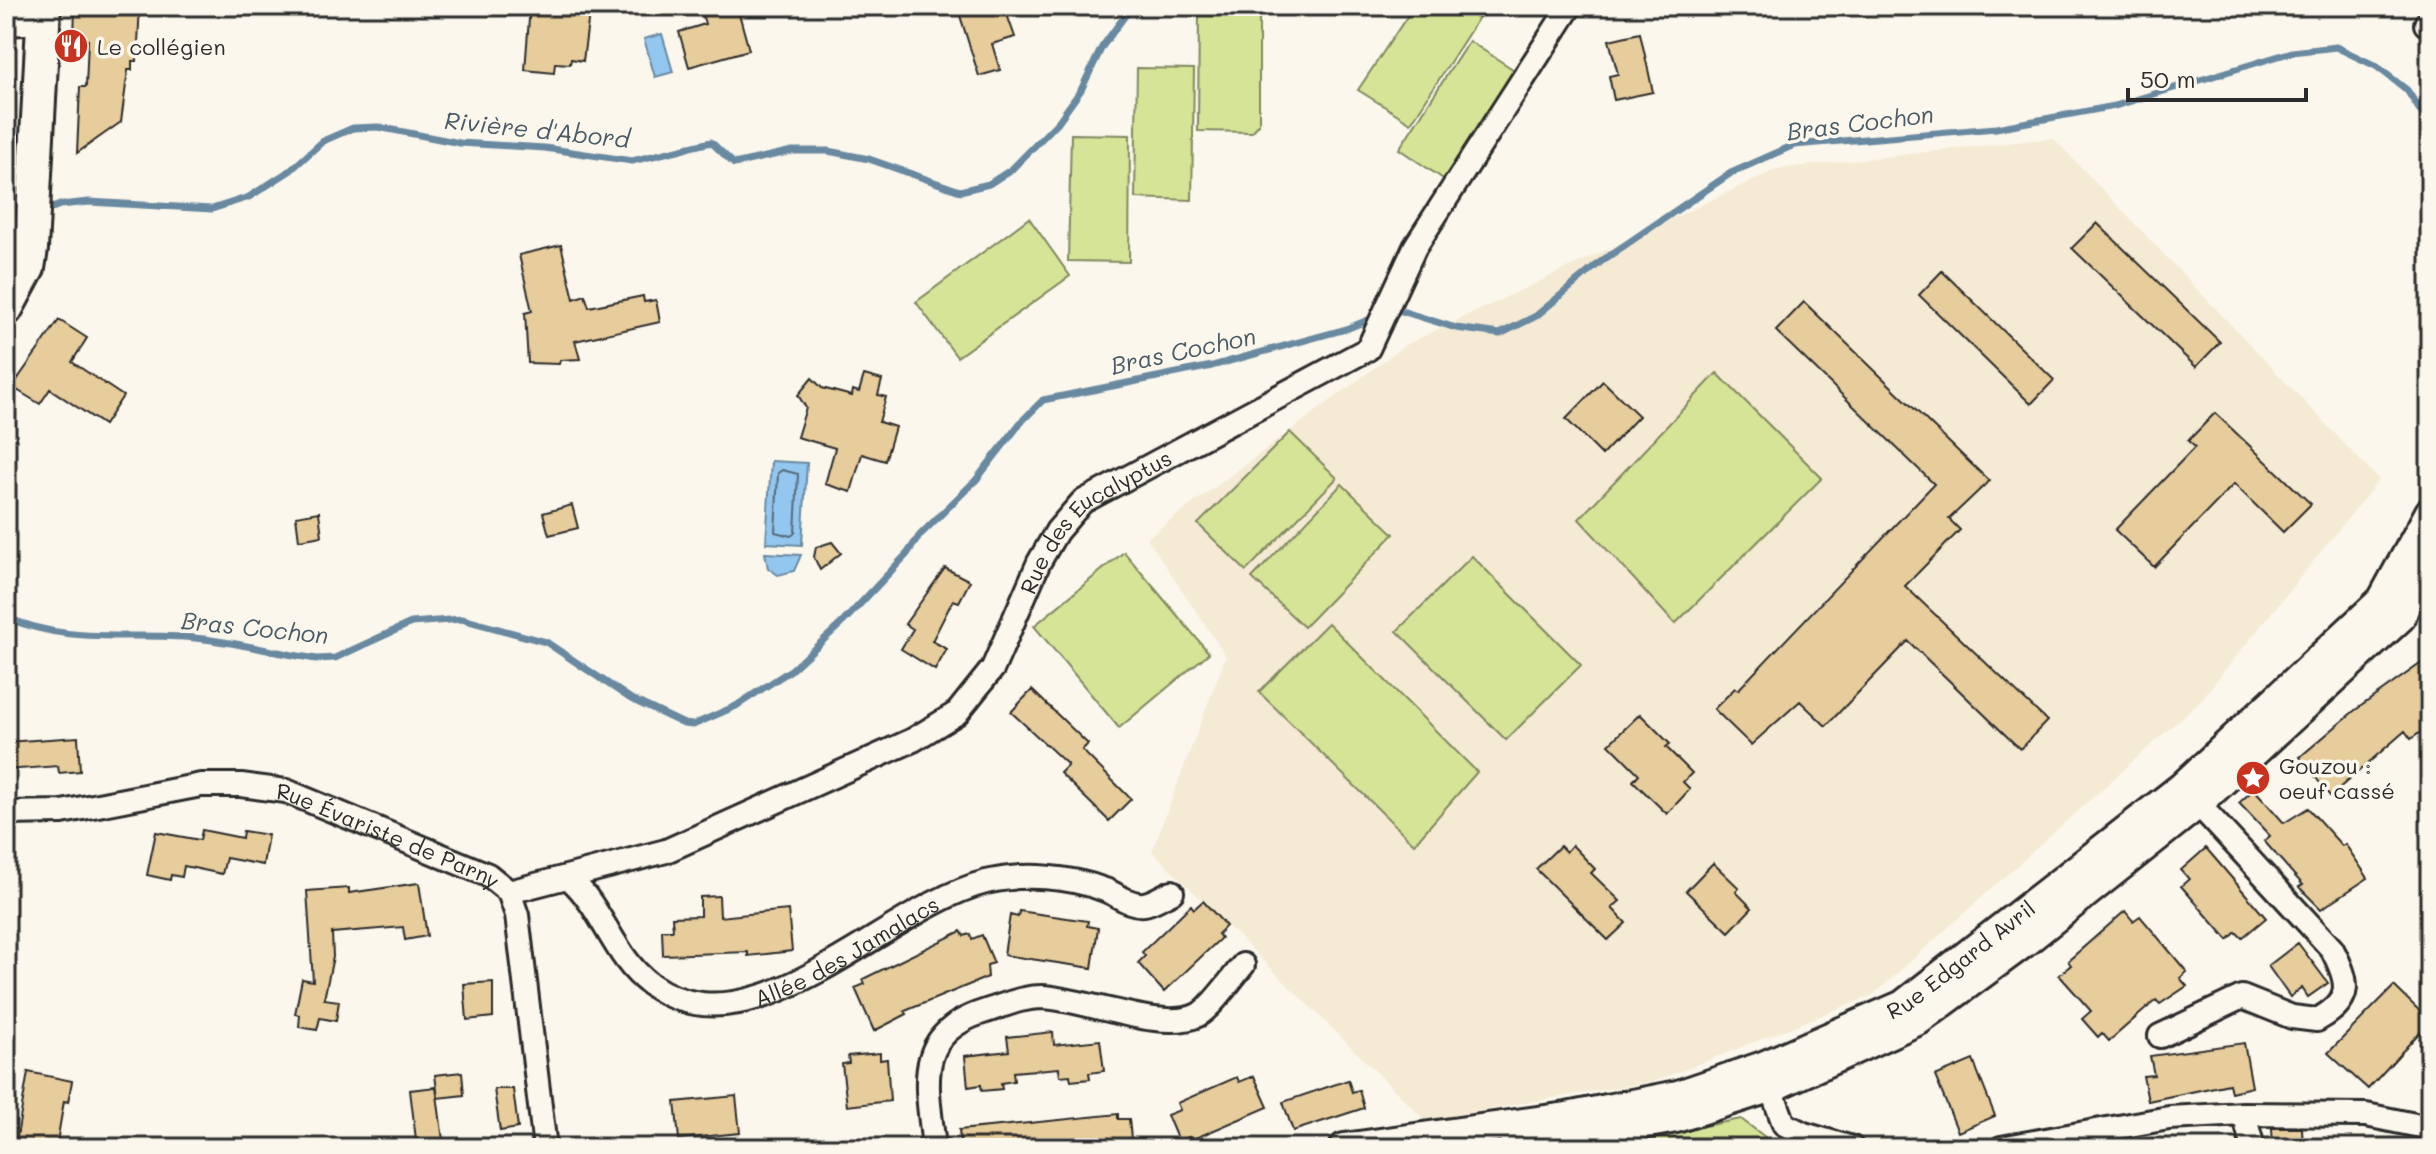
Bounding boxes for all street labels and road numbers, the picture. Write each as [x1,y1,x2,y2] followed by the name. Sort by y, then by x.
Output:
[1013,442,1176,598] street label: Rue des Eucalyptus
[275,775,507,894] street label: Rue Évariste de Parny
[751,889,943,1012] street label: Allée des Jamalacs
[1882,893,2040,1025] street label: Rue Edgard Avril

